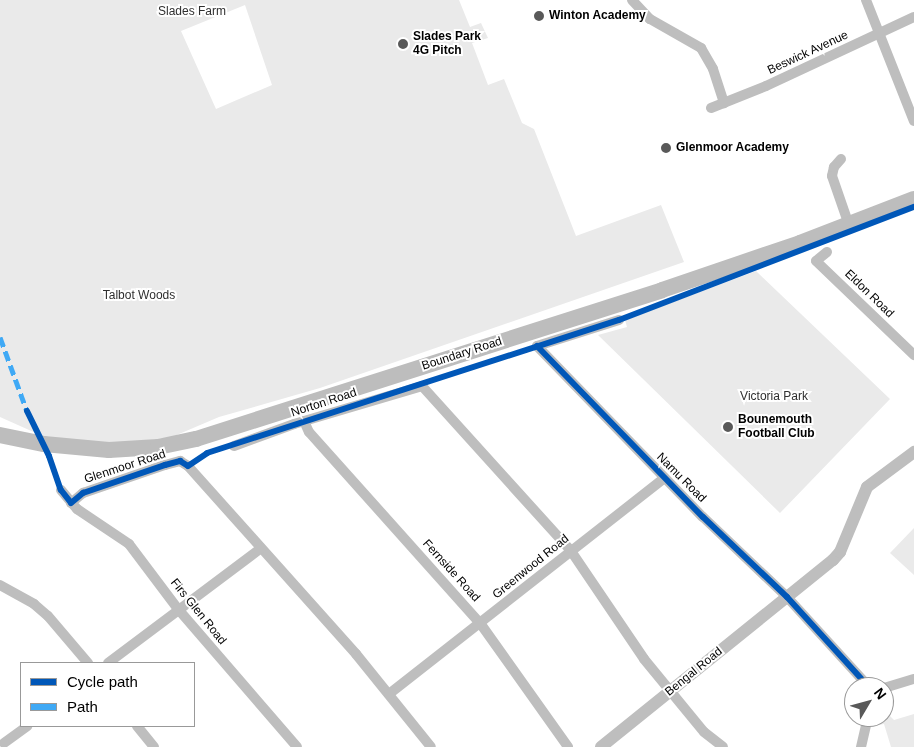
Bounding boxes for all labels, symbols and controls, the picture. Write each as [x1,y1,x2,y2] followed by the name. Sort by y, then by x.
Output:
[158,5,226,19] park label: Slades Farm
[549,9,646,23] place label: Winton Academy
[533,10,545,22] marker: Winton Academy
[765,28,851,78] street label: Beswick Avenue
[413,30,481,58] place label: Slades Park 4G Pitch
[397,38,409,50] marker: Slades Park 4G Pitch
[676,141,789,155] place label: Glenmoor Academy
[660,142,672,154] marker: Glenmoor Academy
[841,267,897,321] street label: Eldon Road
[103,289,175,303] park label: Talbot Woods
[420,334,504,374] street label: Boundary Road
[289,386,359,420] street label: Norton Road
[740,390,808,404] park label: Victoria Park
[738,413,815,441] place label: Bounemouth Football Club
[722,421,734,433] marker: Bounemouth Football Club
[82,447,168,487] street label: Glenmoor Road
[653,450,709,506] street label: Namu Road
[490,532,572,602] street label: Greenwood Road
[419,537,483,605] street label: Fernside Road
[167,576,229,648] street label: Firs Glen Road
[663,645,725,699] street label: Bengal Road
[20,662,195,727] legend
[67,673,138,690] text: Cycle path
[844,677,894,727] north arrow
[871,685,890,702] text: N
[67,698,98,715] text: Path

